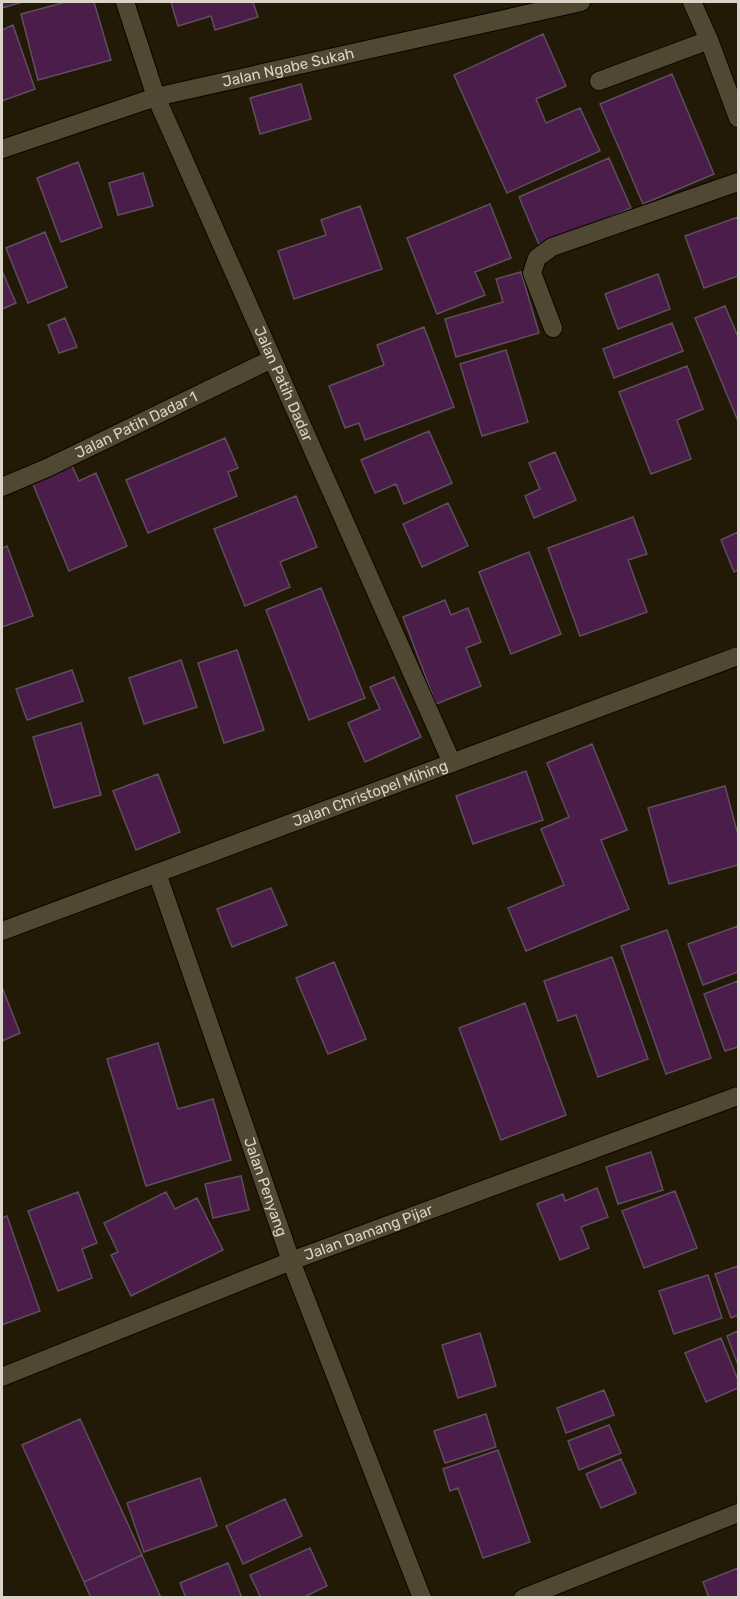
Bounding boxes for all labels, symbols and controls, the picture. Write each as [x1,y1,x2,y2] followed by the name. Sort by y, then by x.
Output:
[221,44,356,91] street label: Jalan Ngabe Sukah
[250,324,317,445] street label: Jalan Patih Dadar
[72,387,200,462] street label: Jalan Patih Dadar 1
[290,756,450,831] street label: Jalan Christopel Mihing
[240,1135,291,1239] street label: Jalan Penyang
[302,1200,435,1264] street label: Jalan Damang Pijar

